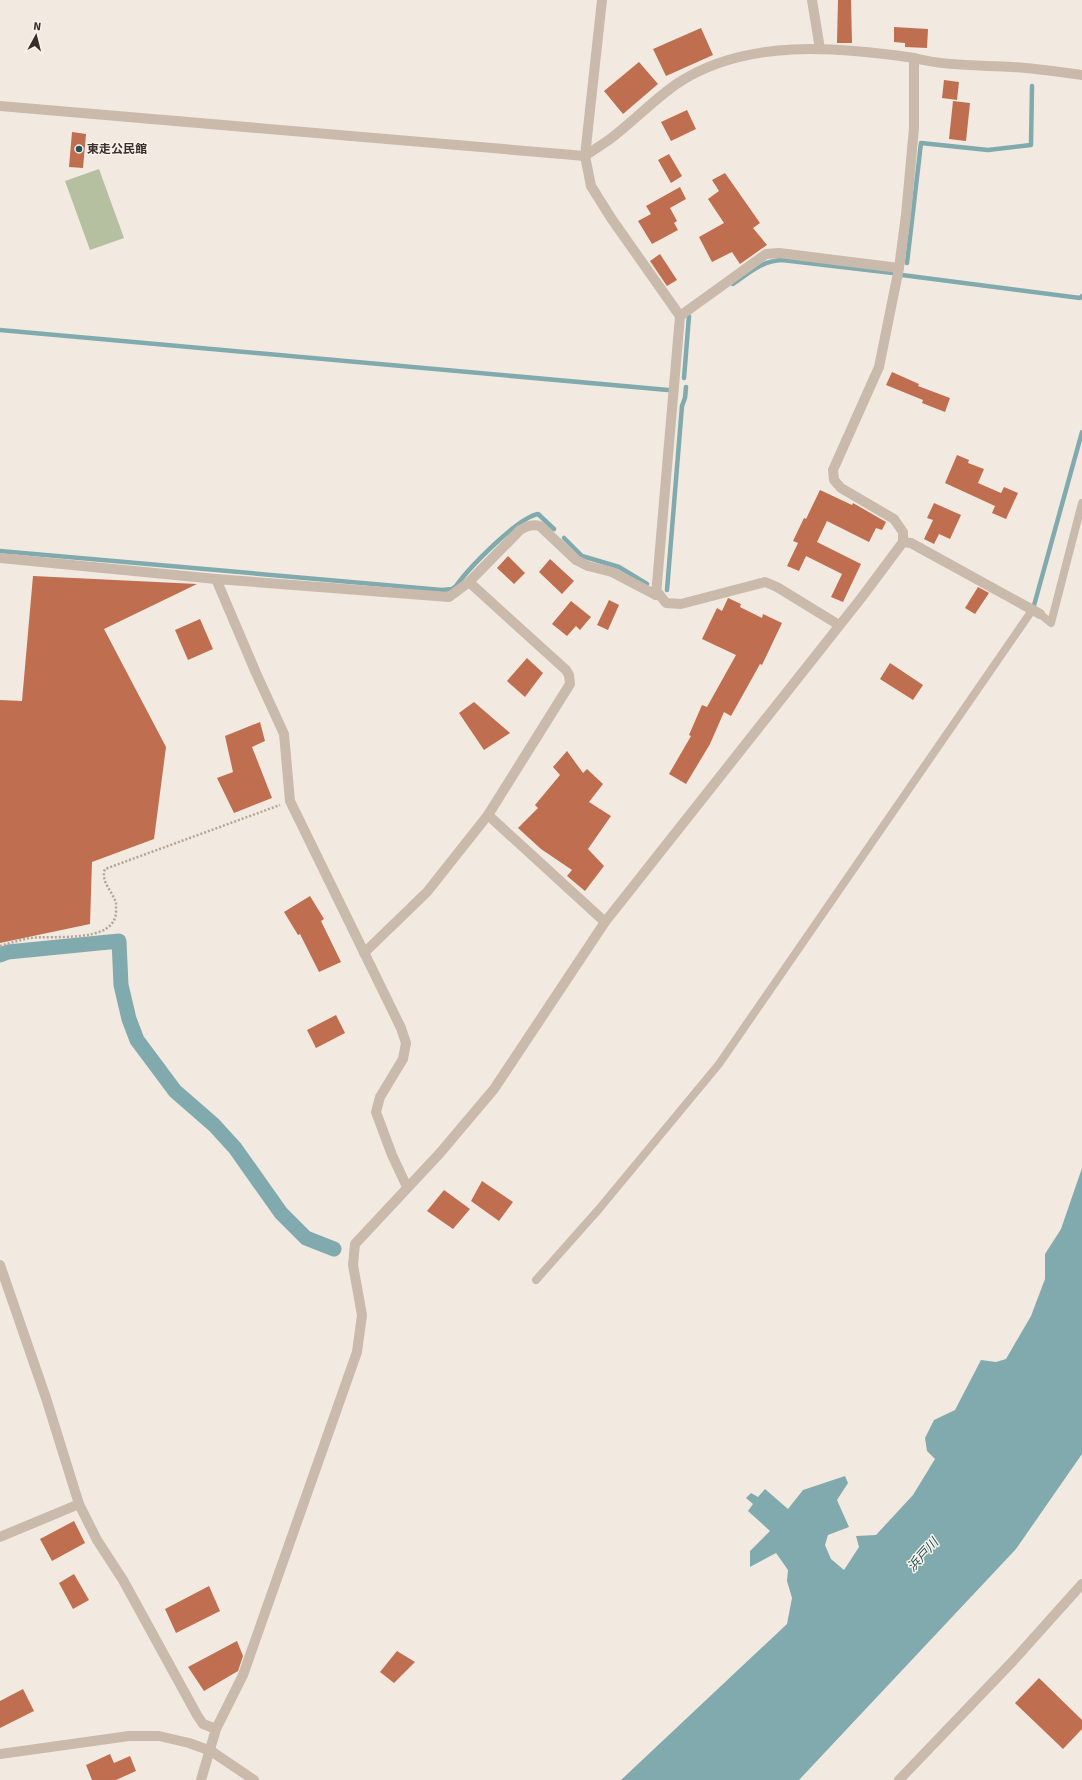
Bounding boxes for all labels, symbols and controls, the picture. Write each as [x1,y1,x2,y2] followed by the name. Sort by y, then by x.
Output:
[16,16,56,56] north arrow
[33,20,42,33] text: N
[87,142,147,157] place label: 東走公民館
[74,144,84,154] marker: 東走公民館
[904,1534,943,1575] water label: 浜戸川

